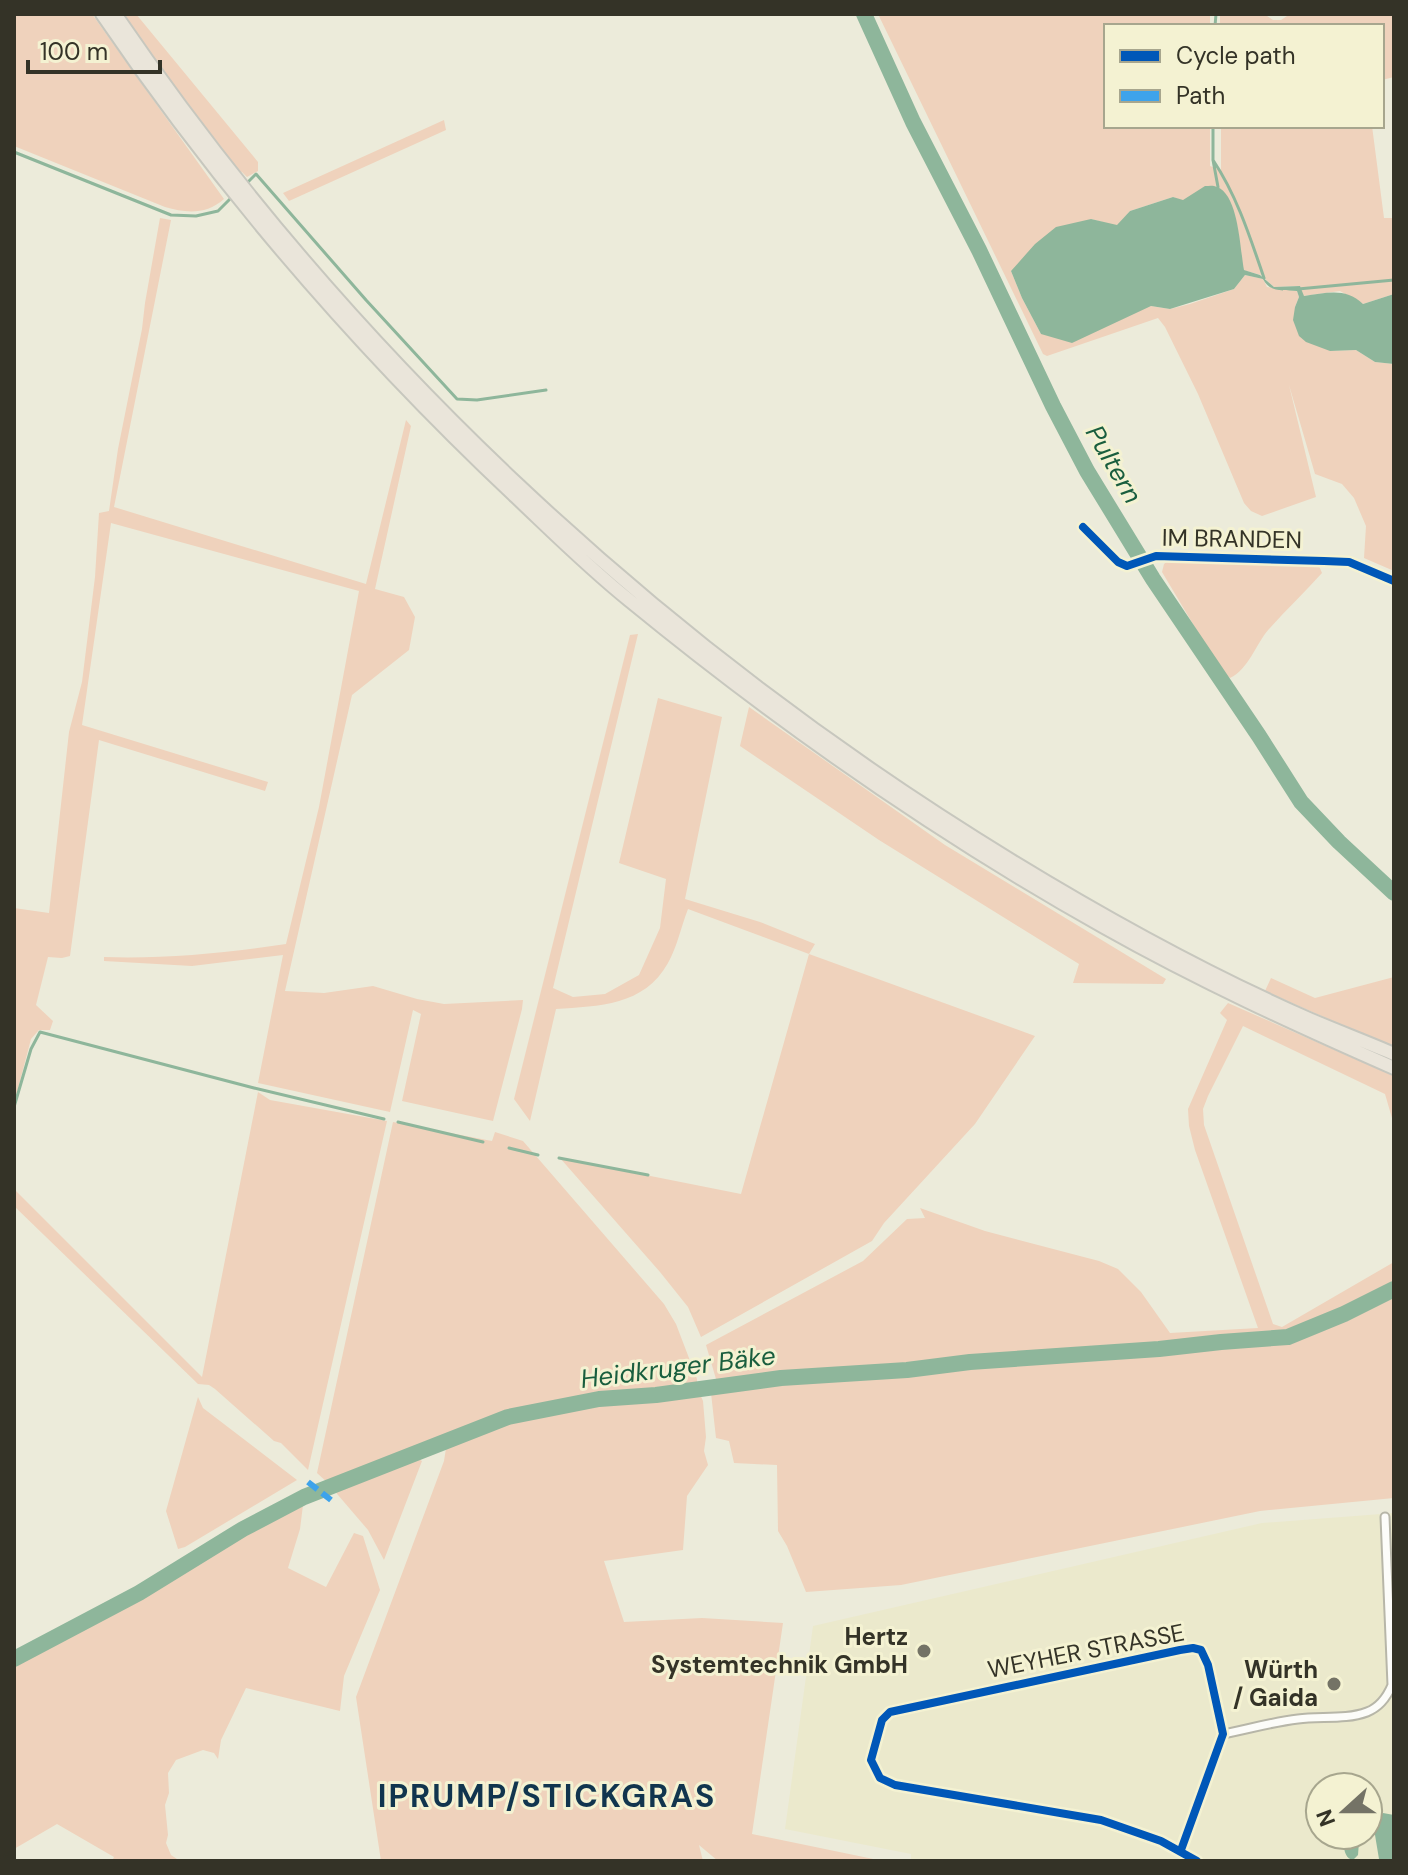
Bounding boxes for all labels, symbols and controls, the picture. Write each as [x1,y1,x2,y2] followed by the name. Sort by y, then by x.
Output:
[28,24,160,74] scale bar
[1104,24,1384,128] legend
[40,36,108,67] text: 100 m
[1176,40,1295,71] text: Cycle path
[1176,80,1225,111] text: Path
[1078,419,1150,509] water label: Pultern
[1162,522,1302,555] street label: IM BRANDEN
[579,1338,777,1396] water label: Heidkruger Bäke
[985,1616,1187,1685] street label: WEYHER STRASSE
[651,1621,908,1680] place label: Hertz Systemtechnik GmbH
[915,1642,933,1660] marker: Hertz Systemtechnik GmbH
[1233,1654,1318,1713] place label: Würth / Gaida
[1325,1675,1343,1693] marker: Würth / Gaida
[1304,1771,1384,1851] north arrow
[378,1775,716,1817] district label: IPRUMP/STICKGRAS
[1309,1805,1342,1831] text: N

